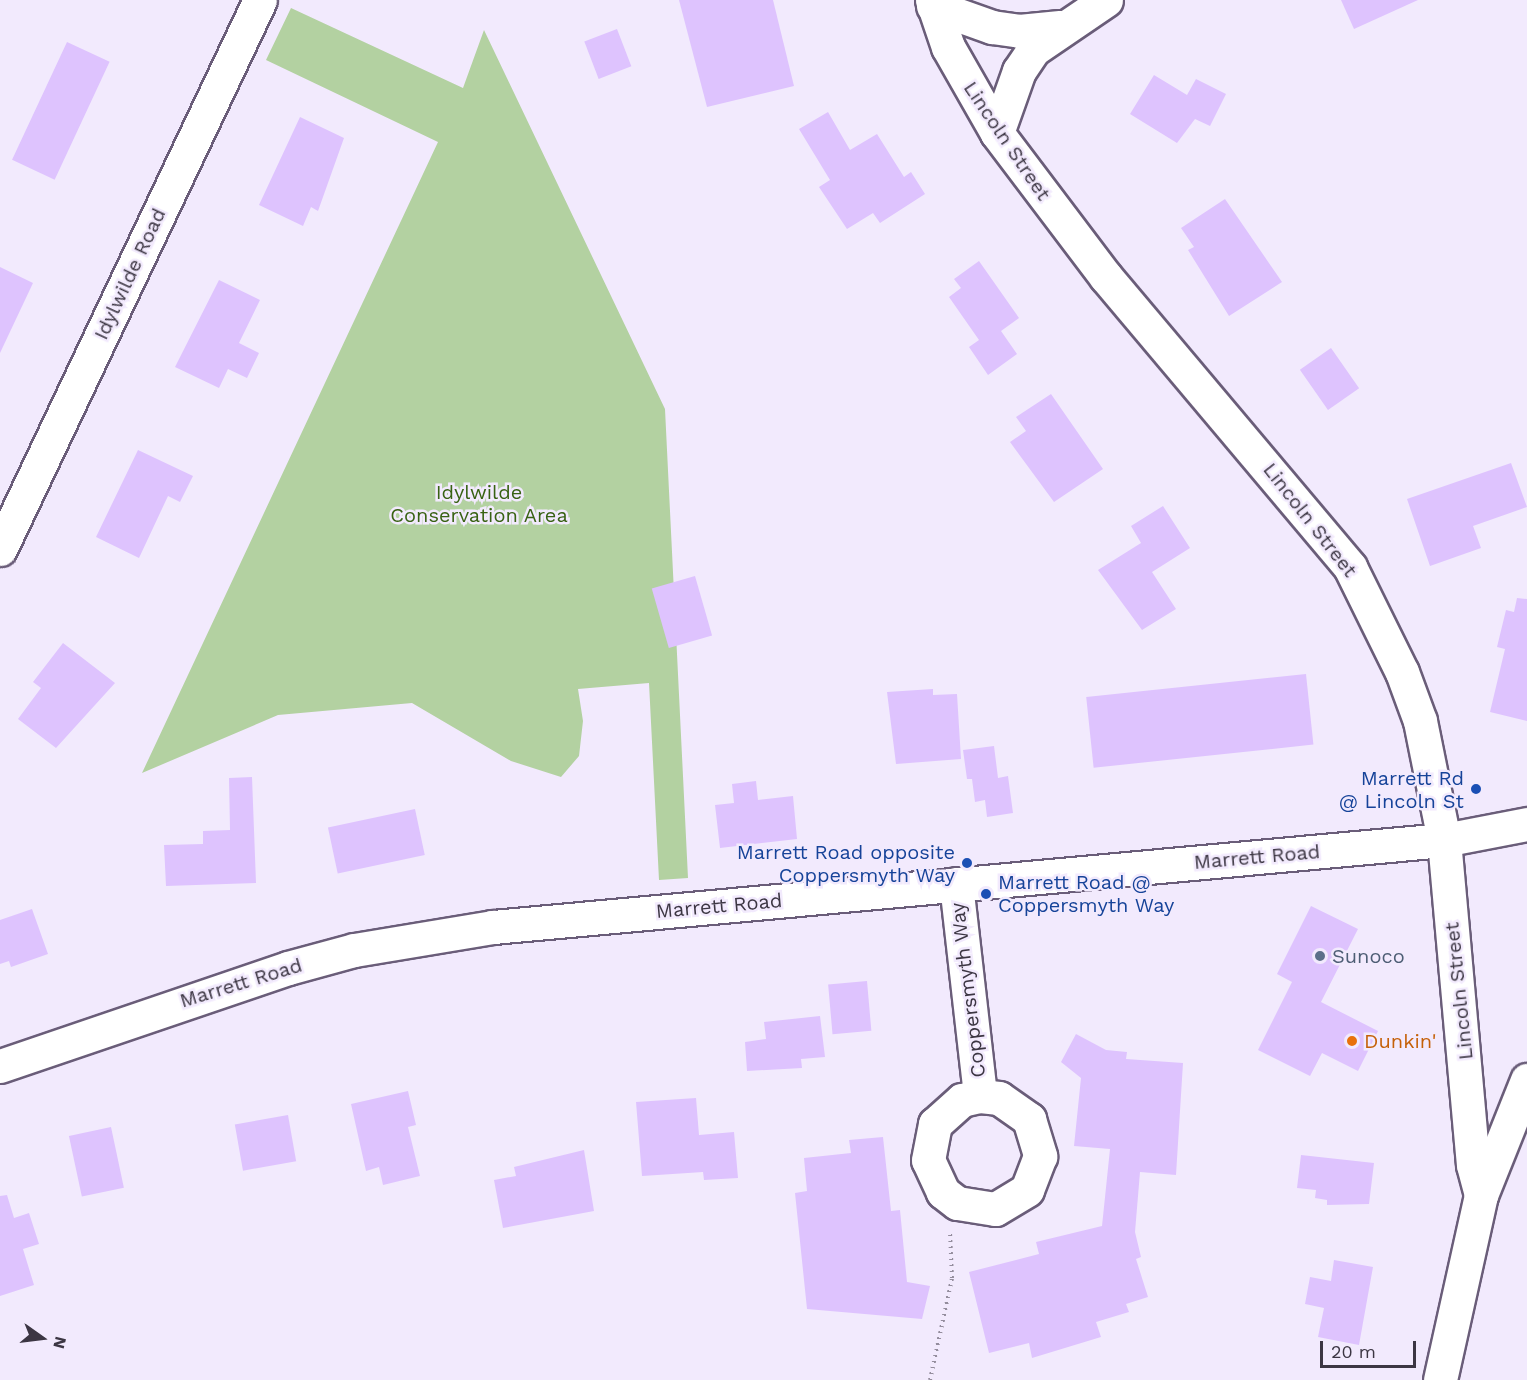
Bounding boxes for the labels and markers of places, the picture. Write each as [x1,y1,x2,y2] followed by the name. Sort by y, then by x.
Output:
[1339,766,1464,813] place label: Marrett Rd @ Lincoln St
[1469,782,1483,796] marker: Marrett Rd @ Lincoln St
[737,840,955,887] place label: Marrett Road opposite Coppersmyth Way
[960,856,974,870] marker: Marrett Road opposite Coppersmyth Way
[998,870,1175,917] place label: Marrett Road @ Coppersmyth Way
[979,887,993,901] marker: Marrett Road @ Coppersmyth Way
[1332,944,1405,968] place label: Sunoco
[1313,949,1327,963] marker: Sunoco
[1364,1029,1436,1053] place label: Dunkin'
[1345,1034,1359,1048] marker: Dunkin'

